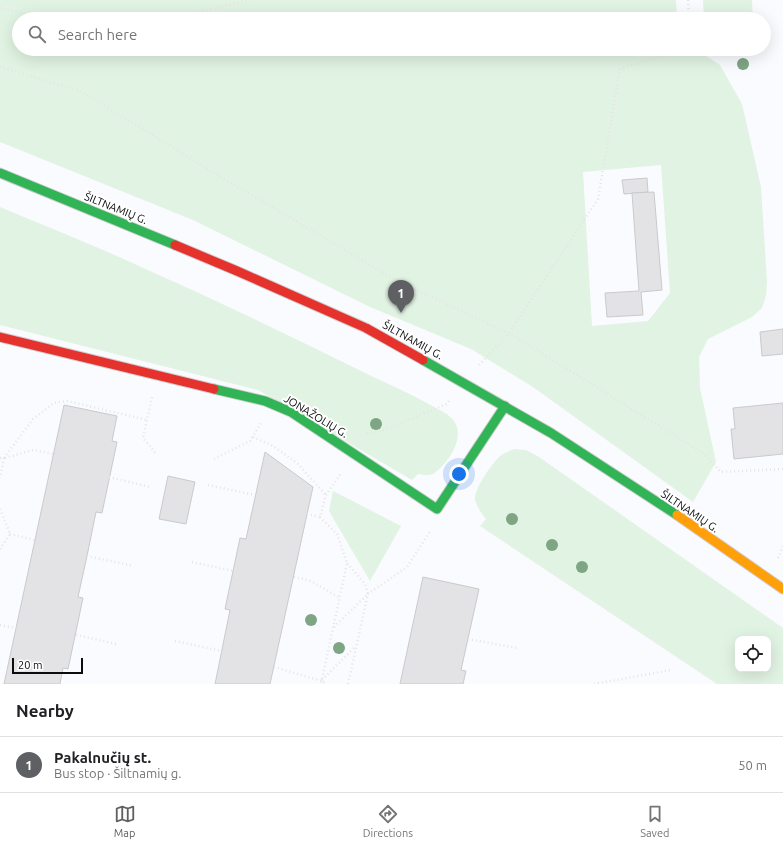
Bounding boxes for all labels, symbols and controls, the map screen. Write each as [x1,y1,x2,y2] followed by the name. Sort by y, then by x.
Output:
[12,12,771,56] search box
[26,23,48,45] icon: search
[58,26,137,43] text: Search here
[83,189,150,226] street label: ŠILTNAMIŲ G.
[388,280,414,313] pin: 1
[381,318,446,361] street label: ŠILTNAMIŲ G.
[282,391,351,440] street label: JONAŽOLIŲ G.
[449,464,469,484] your location
[659,487,722,535] street label: ŠILTNAMIŲ G.
[735,636,771,672] map controls
[735,636,771,672] button: locate
[12,656,83,675] scale bar
[18,659,42,671] text: 20 m
[16,701,74,720] text: Nearby
[54,749,151,766] text: Pakalnučių st.
[25,758,33,772] text: 1
[738,758,767,772] text: 50 m
[54,766,181,780] text: Bus stop · Šiltnamių g.
[114,803,136,839] tab: Map
[363,803,413,839] tab: Directions
[640,803,669,839] tab: Saved

